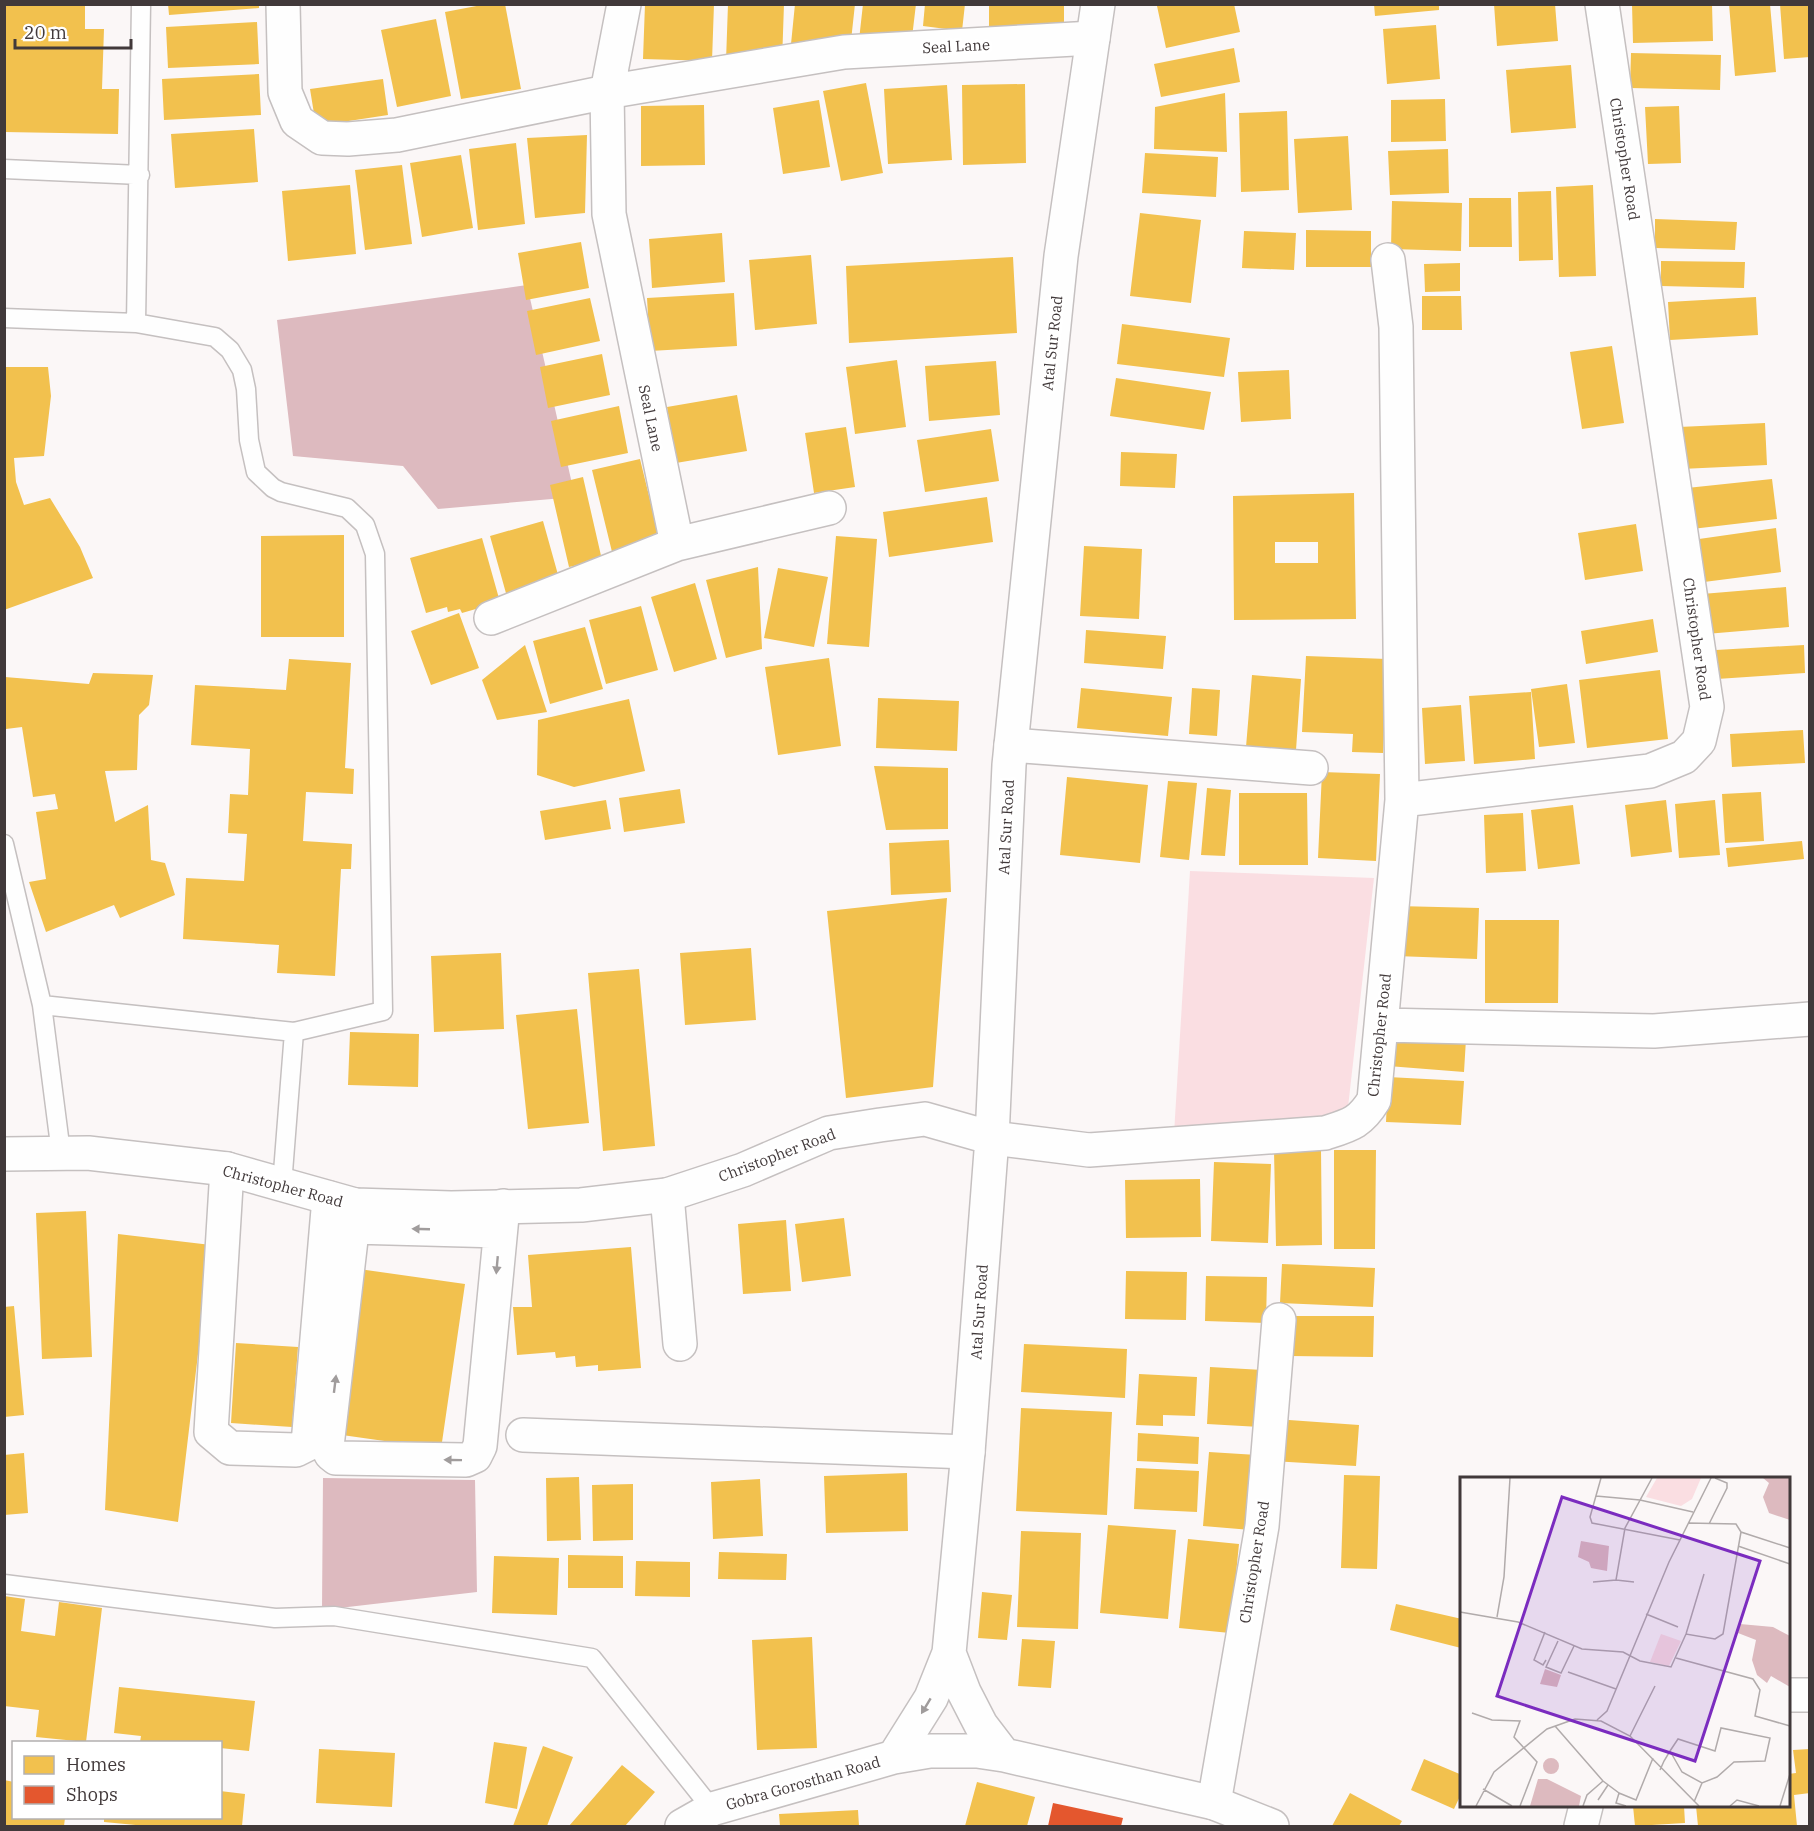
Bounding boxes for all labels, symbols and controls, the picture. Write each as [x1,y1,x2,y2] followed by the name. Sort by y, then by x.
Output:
[15,12,130,50] scale bar
[24,21,67,44] text: 20 m
[922,35,990,57] street label: Seal Lane
[1606,96,1644,222] street label: Christopher Road
[1038,294,1066,392] street label: Atal Sur Road
[635,383,667,453] street label: Seal Lane
[1679,576,1715,702] street label: Christopher Road
[994,779,1018,875] street label: Atal Sur Road
[1363,972,1395,1098] street label: Christopher Road
[716,1124,838,1186] street label: Christopher Road
[221,1161,345,1211] street label: Christopher Road
[411,1224,430,1234] one-way arrow
[492,1255,502,1274] one-way arrow
[966,1264,992,1360] street label: Atal Sur Road
[330,1374,339,1393] one-way arrow
[444,1455,463,1465] one-way arrow
[1460,1477,1790,1807] inset map
[1235,1499,1273,1625] street label: Christopher Road
[921,1698,931,1715] one-way arrow
[12,1741,222,1819] legend
[724,1752,882,1814] street label: Gobra Gorosthan Road
[66,1753,126,1776] text: Homes
[66,1783,118,1806] text: Shops

